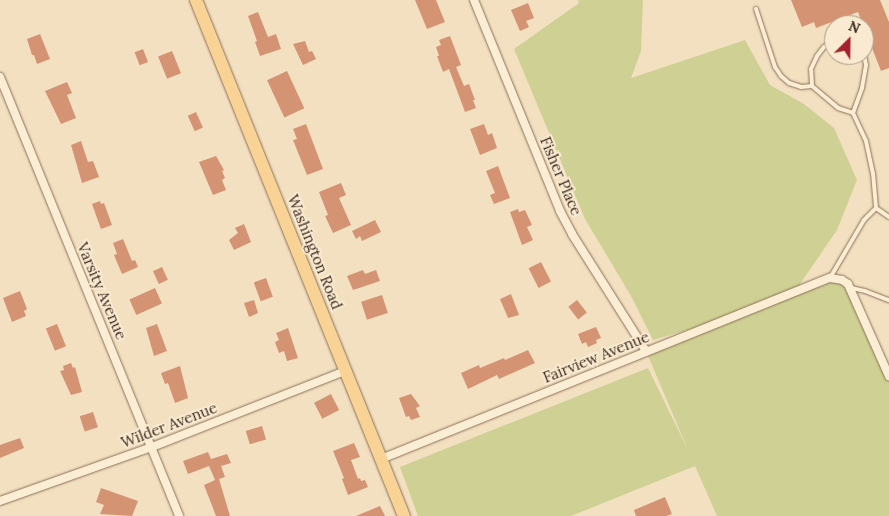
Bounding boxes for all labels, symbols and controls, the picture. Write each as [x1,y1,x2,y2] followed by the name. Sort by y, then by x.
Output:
[824,15,874,65] north arrow
[846,17,863,38] text: N
[536,134,586,218] street label: Fisher Place
[284,192,346,312] street label: Washington Road
[73,240,131,342] street label: Varsity Avenue
[540,328,652,386] street label: Fairview Avenue
[118,398,220,452] street label: Wilder Avenue

